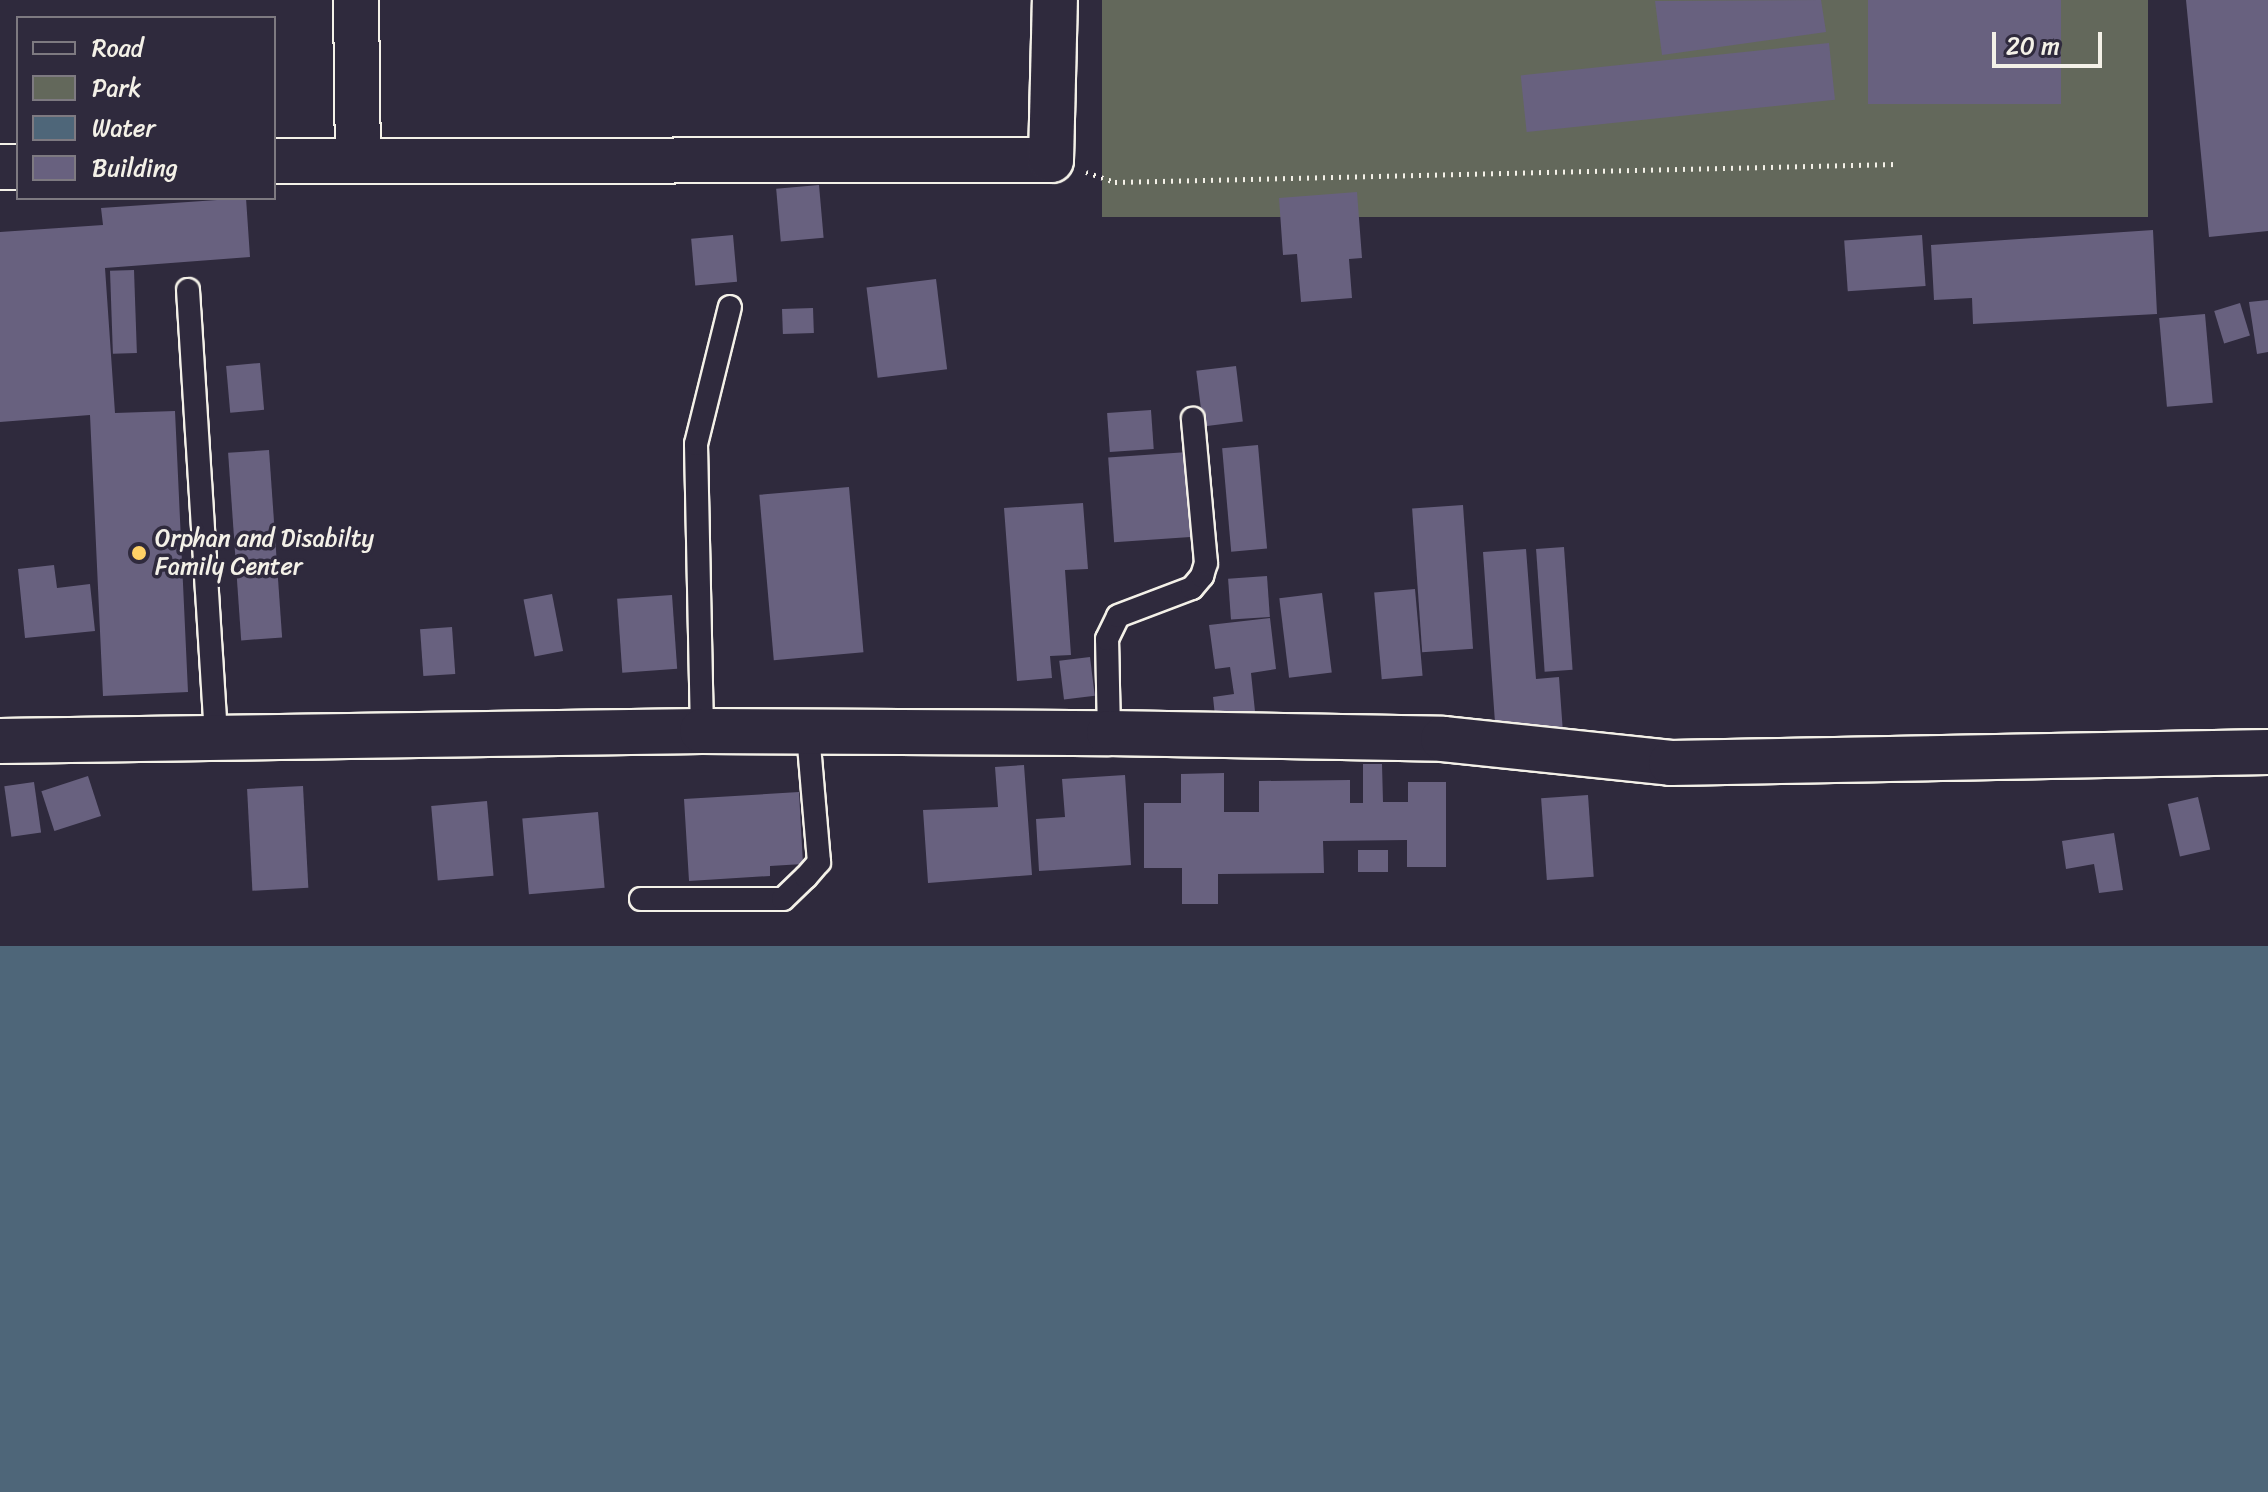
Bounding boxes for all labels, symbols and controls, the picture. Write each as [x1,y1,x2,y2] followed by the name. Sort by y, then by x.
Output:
[16,16,276,200] legend
[1996,16,2106,66] scale bar
[2006,25,2060,67] text: 20 m
[92,27,143,69] text: Road
[92,67,141,109] text: Park
[92,107,155,149] text: Water
[92,147,178,189] text: Building
[155,525,374,581] place label: Orphan and Disabilty Family Center
[130,544,148,562] marker: Orphan and Disabilty Family Center

